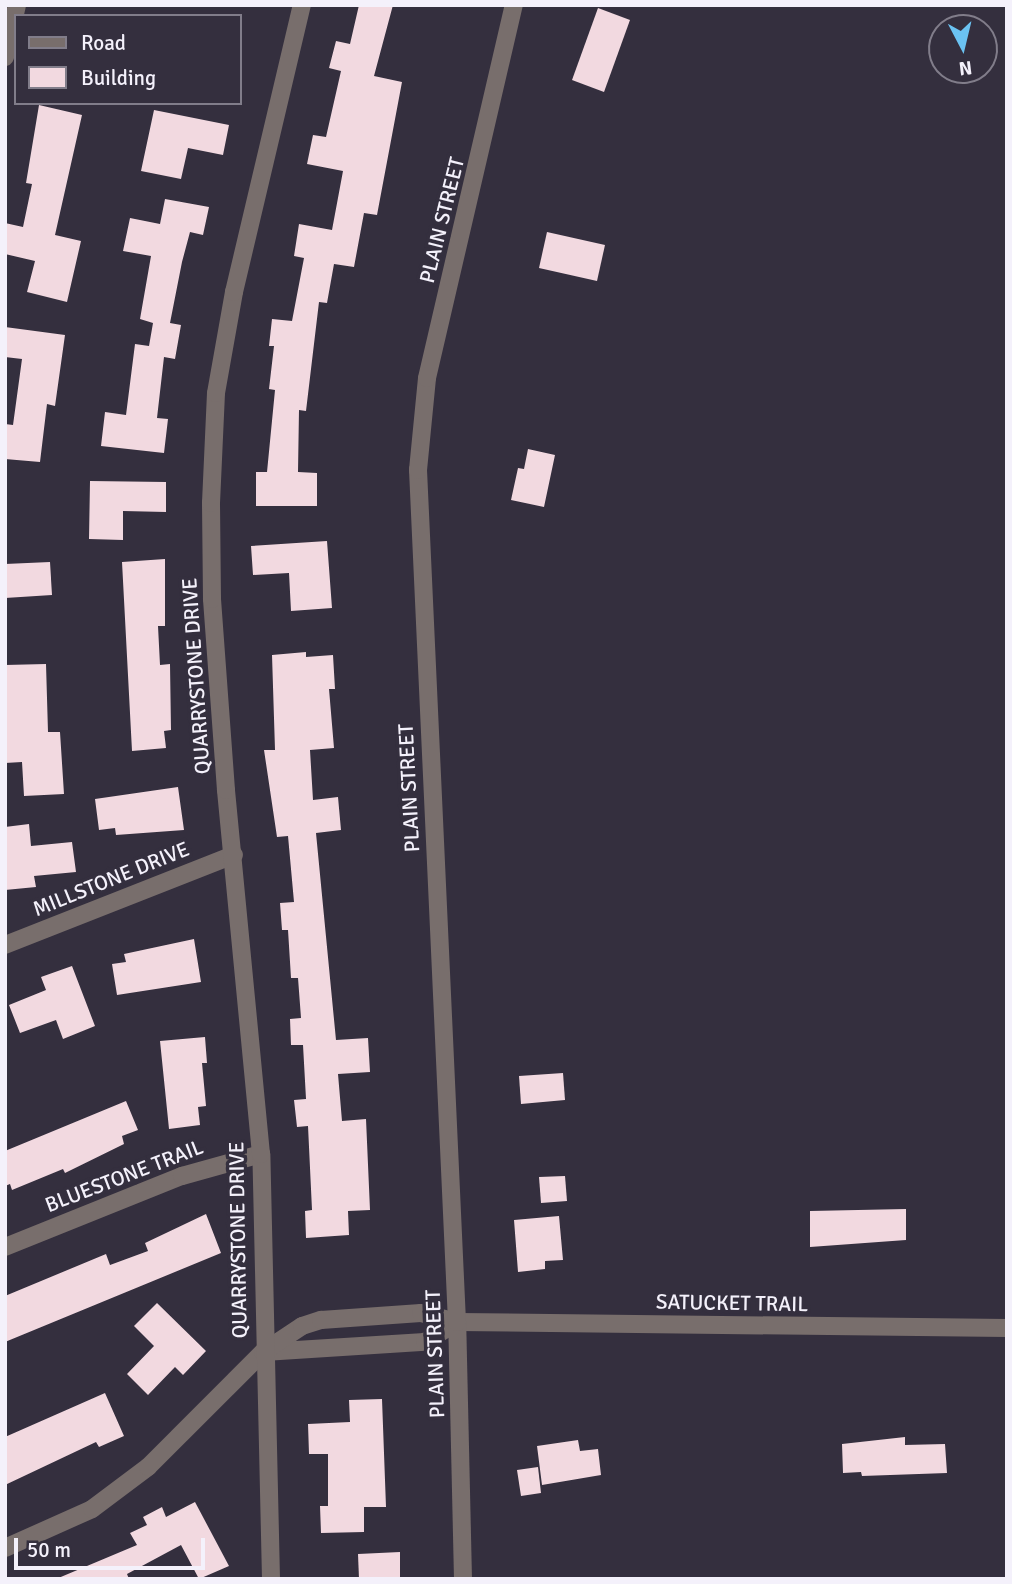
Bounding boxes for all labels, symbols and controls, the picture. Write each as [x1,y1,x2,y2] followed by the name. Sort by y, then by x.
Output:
[14,14,242,105] legend
[928,14,998,84] north arrow
[81,30,126,56] text: Road
[957,55,973,81] text: N
[81,65,156,91] text: Building
[414,155,470,285] street label: PLAIN STREET
[177,577,215,775] street label: QUARRYSTONE DRIVE
[393,723,425,853] street label: PLAIN STREET
[29,836,193,922] street label: MILLSTONE DRIVE
[41,1134,207,1218] street label: BLUESTONE TRAIL
[224,1141,252,1339] street label: QUARRYSTONE DRIVE
[420,1289,450,1419] street label: PLAIN STREET
[656,1289,808,1317] street label: SATUCKET TRAIL
[18,1524,208,1568] scale bar
[27,1537,71,1563] text: 50 m

